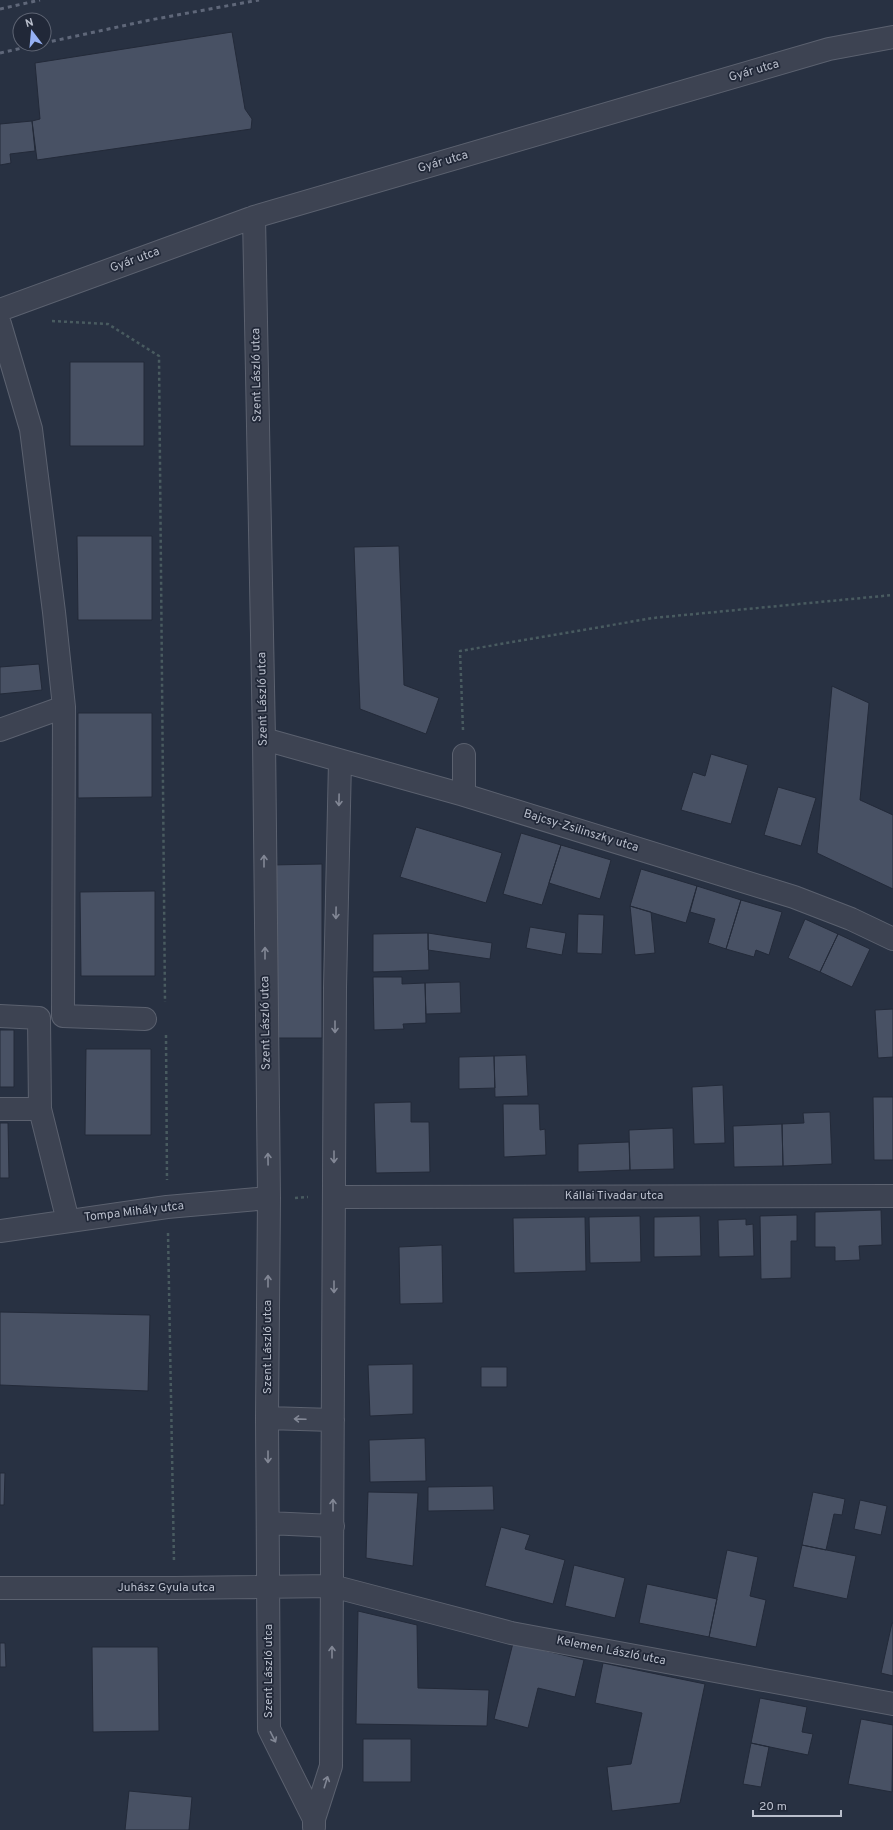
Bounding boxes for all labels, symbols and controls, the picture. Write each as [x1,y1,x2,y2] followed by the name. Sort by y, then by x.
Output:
[12,12,52,52] north arrow
[24,16,35,31] text: N
[727,56,781,86] street label: Gyár utca
[416,147,470,177] street label: Gyár utca
[108,244,162,276] street label: Gyár utca
[248,328,266,422] street label: Szent László utca
[254,652,272,746] street label: Szent László utca
[335,793,343,806] one-way arrow
[521,806,641,856] street label: Bajcsy-Zsilinszky utca
[260,855,268,868] one-way arrow
[332,906,340,919] one-way arrow
[261,947,269,960] one-way arrow
[257,976,275,1070] street label: Szent László utca
[331,1020,339,1033] one-way arrow
[330,1150,338,1163] one-way arrow
[264,1153,272,1166] one-way arrow
[565,1188,663,1204] street label: Kállai Tivadar utca
[83,1198,185,1226] street label: Tompa Mihály utca
[264,1275,272,1288] one-way arrow
[330,1280,338,1293] one-way arrow
[260,1300,276,1394] street label: Szent László utca
[294,1415,307,1423] one-way arrow
[264,1450,272,1463] one-way arrow
[329,1499,337,1512] one-way arrow
[117,1580,215,1596] street label: Juhász Gyula utca
[261,1624,277,1718] street label: Szent László utca
[555,1633,667,1669] street label: Kelemen László utca
[328,1646,336,1659] one-way arrow
[270,1731,277,1743] one-way arrow
[323,1775,330,1788] one-way arrow
[753,1792,841,1818] scale bar
[759,1799,787,1815] text: 20 m

